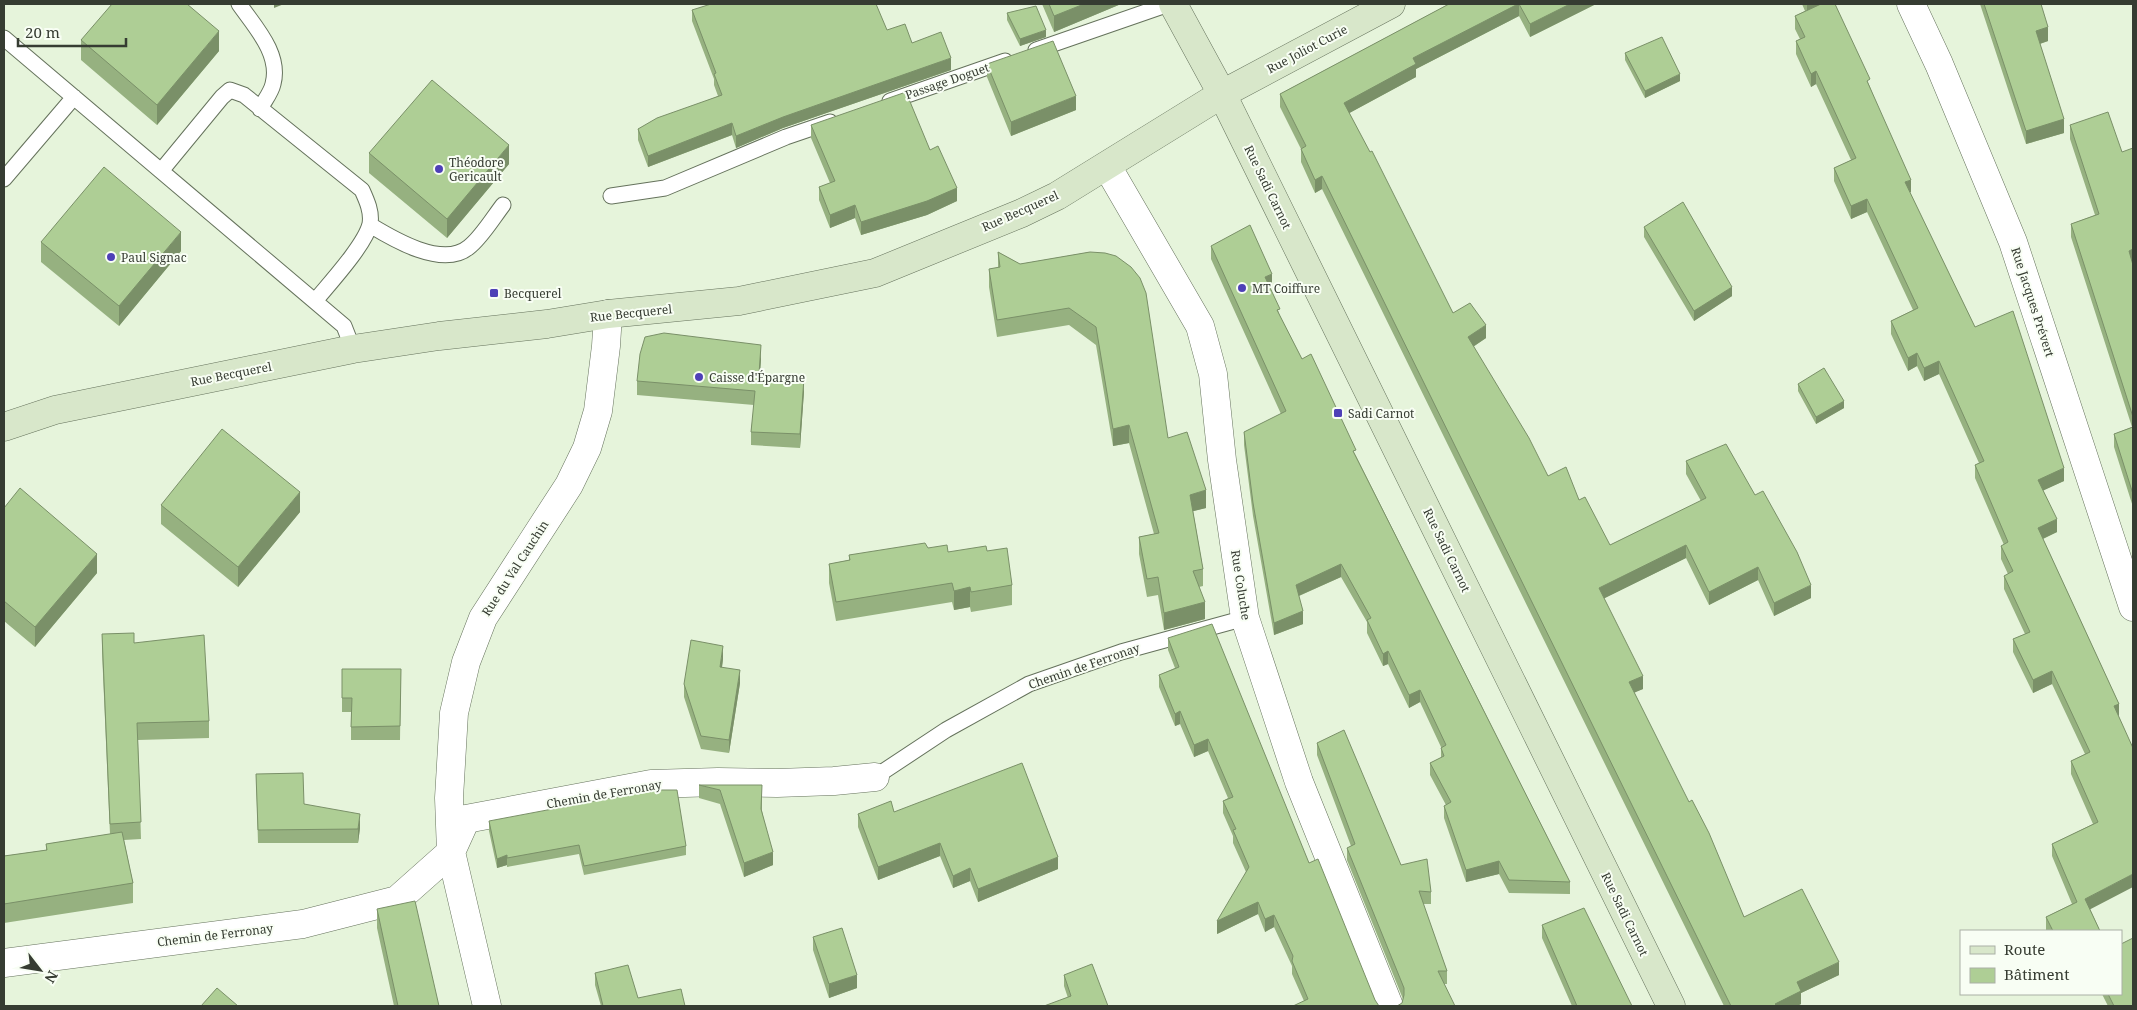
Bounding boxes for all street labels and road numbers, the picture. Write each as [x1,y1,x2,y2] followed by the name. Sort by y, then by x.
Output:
[1264,21,1350,77] street label: Rue Joliot Curie
[903,59,991,103] street label: Passage Doguet
[1240,142,1296,232] street label: Rue Sadi Carnot
[979,186,1061,236] street label: Rue Becquerel
[2007,245,2059,359] street label: Rue Jacques Prévert
[589,300,673,326] street label: Rue Becquerel
[189,358,273,390] street label: Rue Becquerel
[1419,505,1475,595] street label: Rue Sadi Carnot
[478,517,552,619] street label: Rue du Val Cauchin
[1227,549,1255,621] street label: Rue Coluche
[1026,639,1142,693] street label: Chemin de Ferronay
[545,775,663,812] street label: Chemin de Ferronay
[1597,869,1653,959] street label: Rue Sadi Carnot
[156,919,274,951] street label: Chemin de Ferronay

